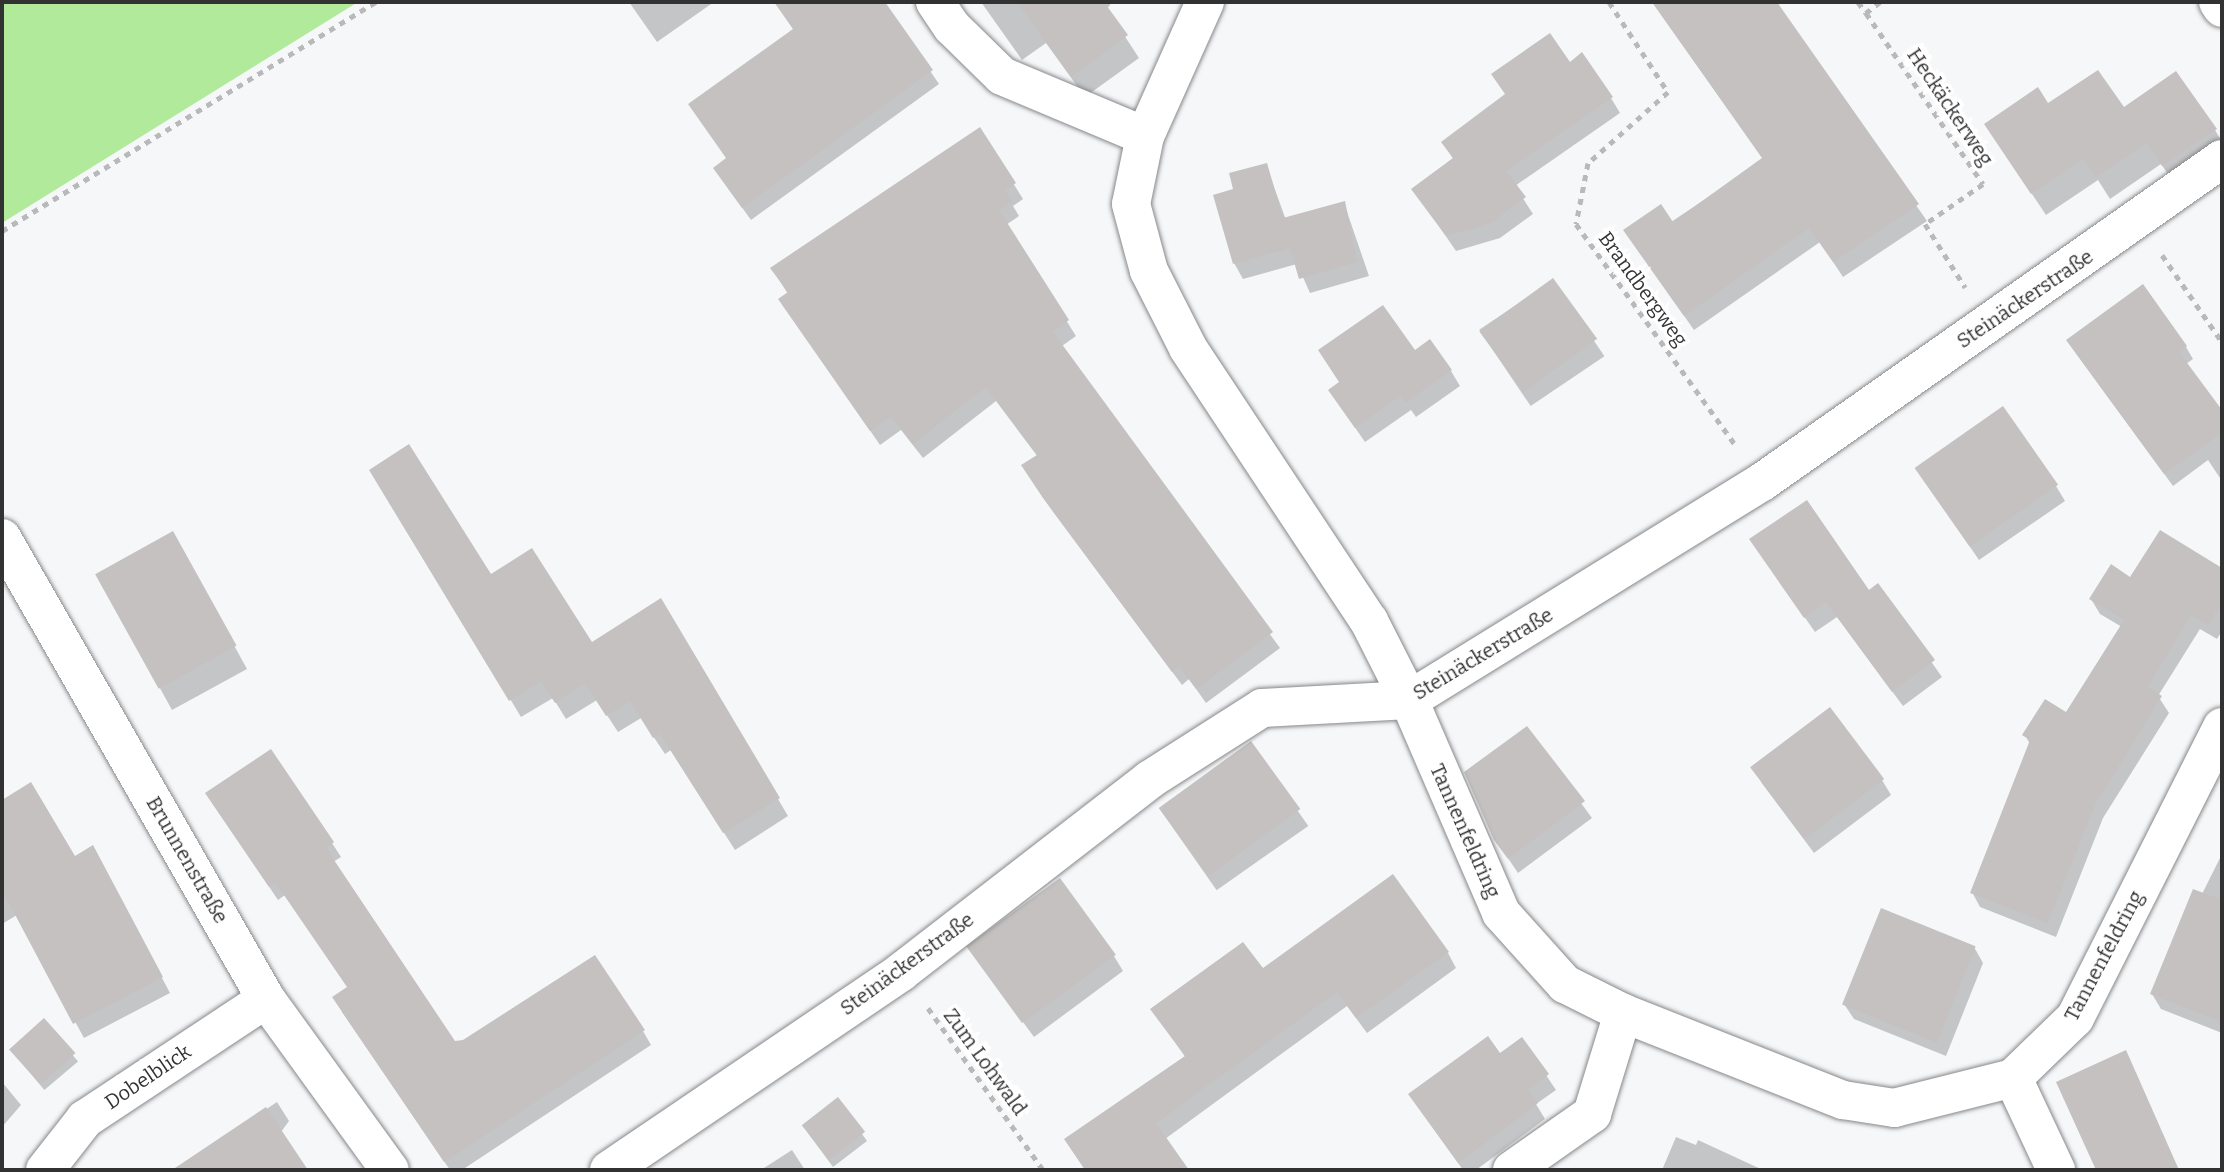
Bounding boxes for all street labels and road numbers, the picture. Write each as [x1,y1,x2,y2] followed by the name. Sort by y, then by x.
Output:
[1902,44,1998,170] street label: Heckäckerweg
[1593,227,1693,351] street label: Brandbergweg
[1952,245,2098,353] street label: Steinäckerstraße
[1409,603,1557,705] street label: Steinäckerstraße
[1425,760,1505,902] street label: Tannenfeldring
[141,792,233,928] street label: Brunnenstraße
[2060,887,2148,1025] street label: Tannenfeldring
[836,908,978,1020] street label: Steinäckerstraße
[938,1004,1032,1120] street label: Zum Lohwald
[100,1040,196,1114] street label: Dobelblick

